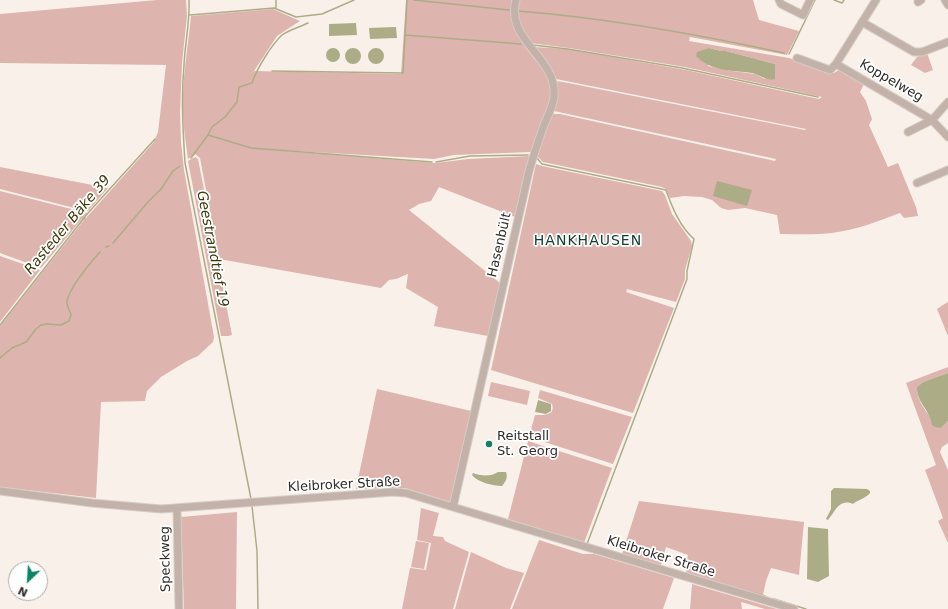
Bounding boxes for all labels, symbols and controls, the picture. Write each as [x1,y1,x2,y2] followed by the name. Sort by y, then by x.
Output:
[856,57,926,105] street label: Koppelweg
[22,172,114,278] water label: Rasteder Bäke 39
[192,189,232,309] water label: Geestrandtief 19
[485,211,515,279] street label: Hasenbült
[534,233,642,249] district label: HANKHAUSEN
[497,429,558,460] place label: Reitstall St. Georg
[484,439,494,449] marker: Reitstall St. Georg
[287,474,401,496] street label: Kleibroker Straße
[158,526,174,592] street label: Speckweg
[605,533,717,581] street label: Kleibroker Straße
[8,561,48,601] north arrow
[16,584,30,599] text: N

